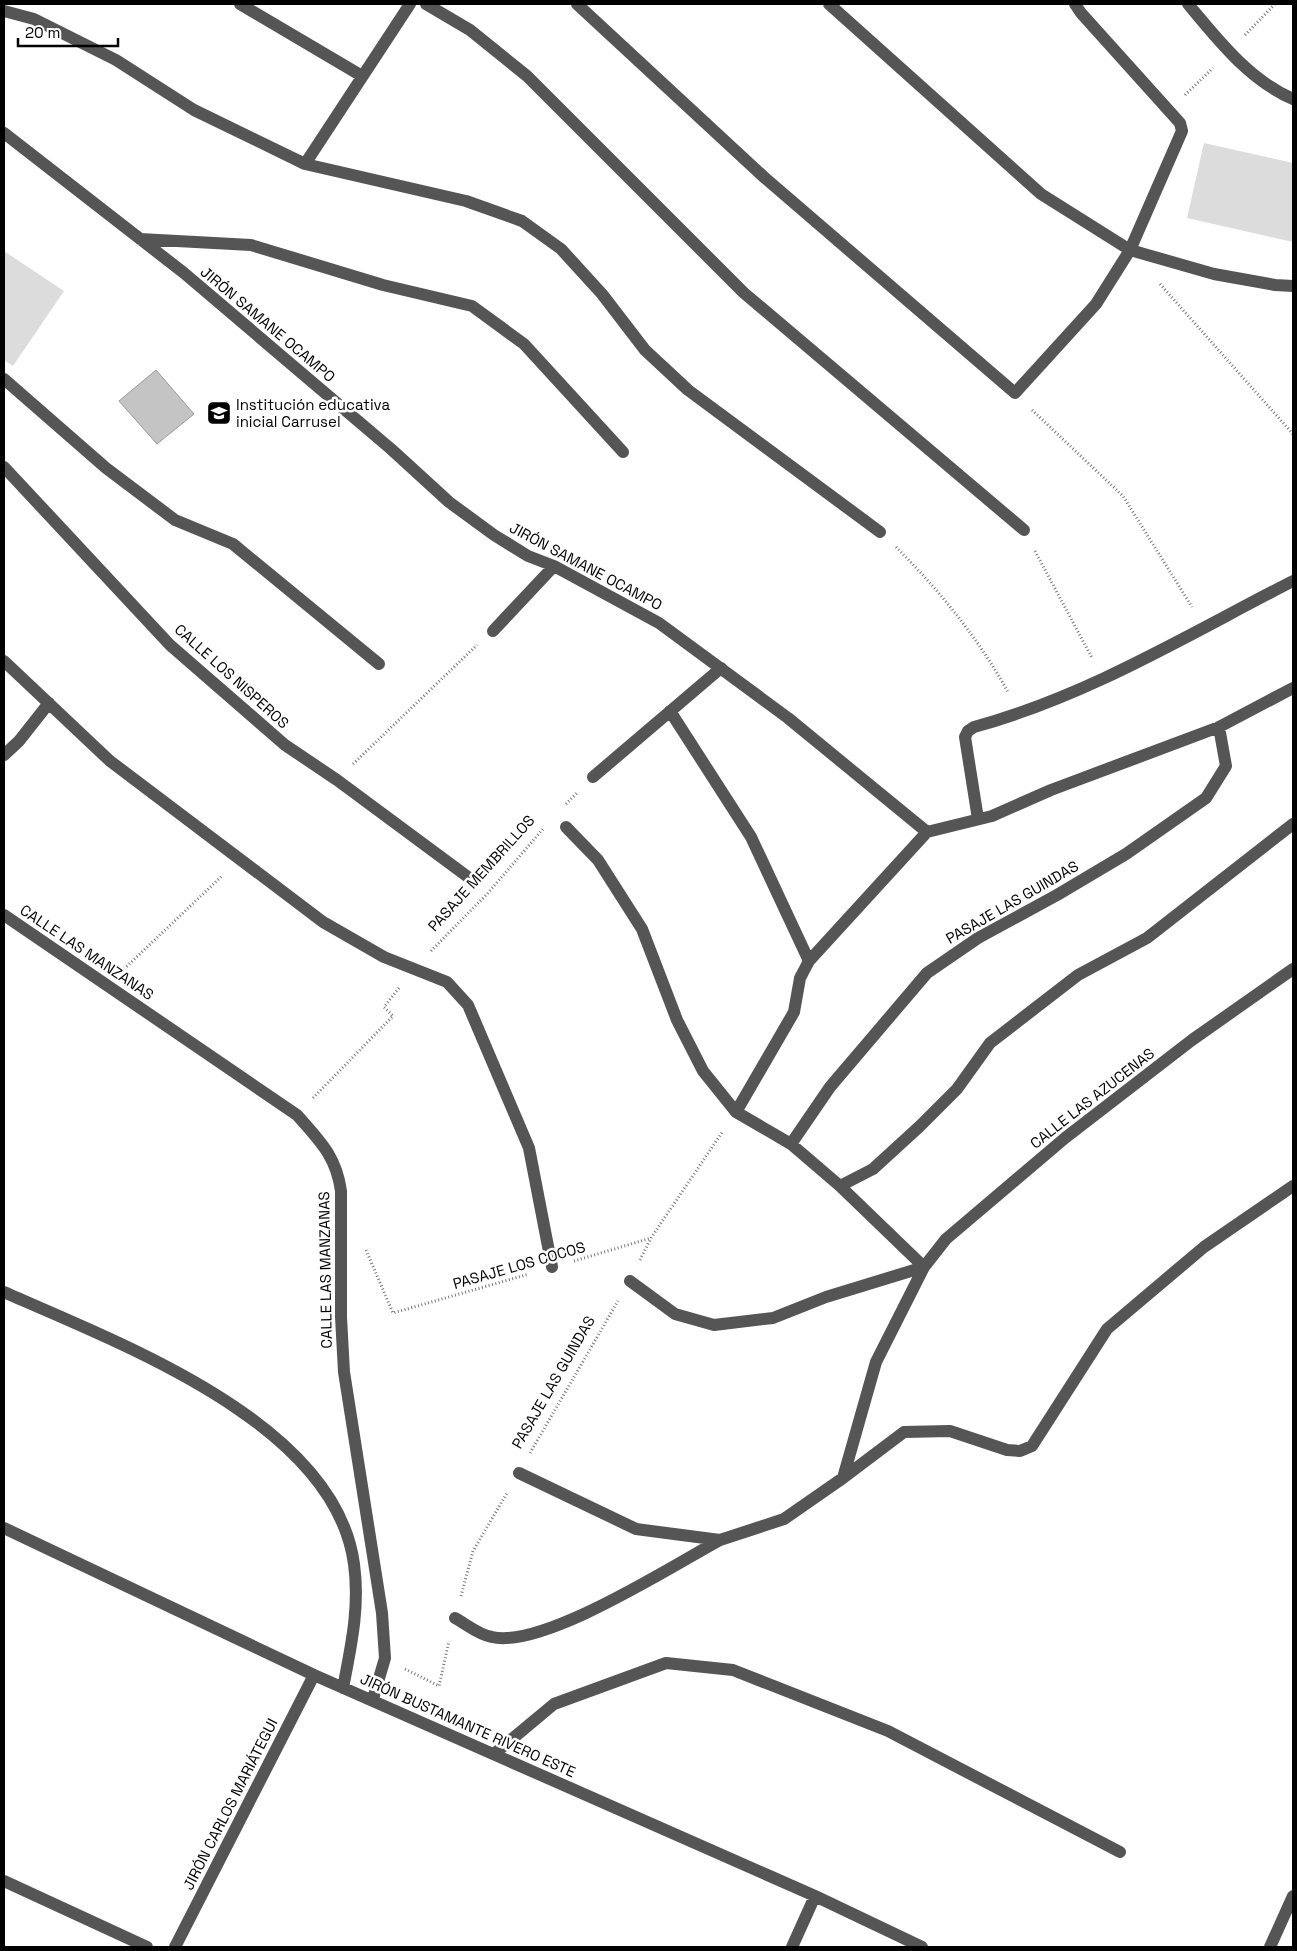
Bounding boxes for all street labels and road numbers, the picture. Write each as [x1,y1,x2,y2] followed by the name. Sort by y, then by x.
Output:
[197,262,339,386] street label: JIRÓN SAMANE OCAMPO
[506,518,666,614] street label: JIRÓN SAMANE OCAMPO
[171,620,293,732] street label: CALLE LOS NISPEROS
[424,811,538,935] street label: PASAJE MEMBRILLOS
[942,856,1082,948] street label: PASAJE LAS GUINDAS
[16,900,158,1004] street label: CALLE LAS MANZANAS
[1026,1043,1158,1153] street label: CALLE LAS AZUCENAS
[314,1191,336,1349] street label: CALLE LAS MANZANAS
[451,1237,587,1293] street label: PASAJE LOS COCOS
[507,1312,599,1452] street label: PASAJE LAS GUINDAS
[357,1669,579,1781] street label: JIRÓN BUSTAMANTE RIVERO ESTE
[178,1715,282,1893] street label: JIRÓN CARLOS MARIÁTEGUI

